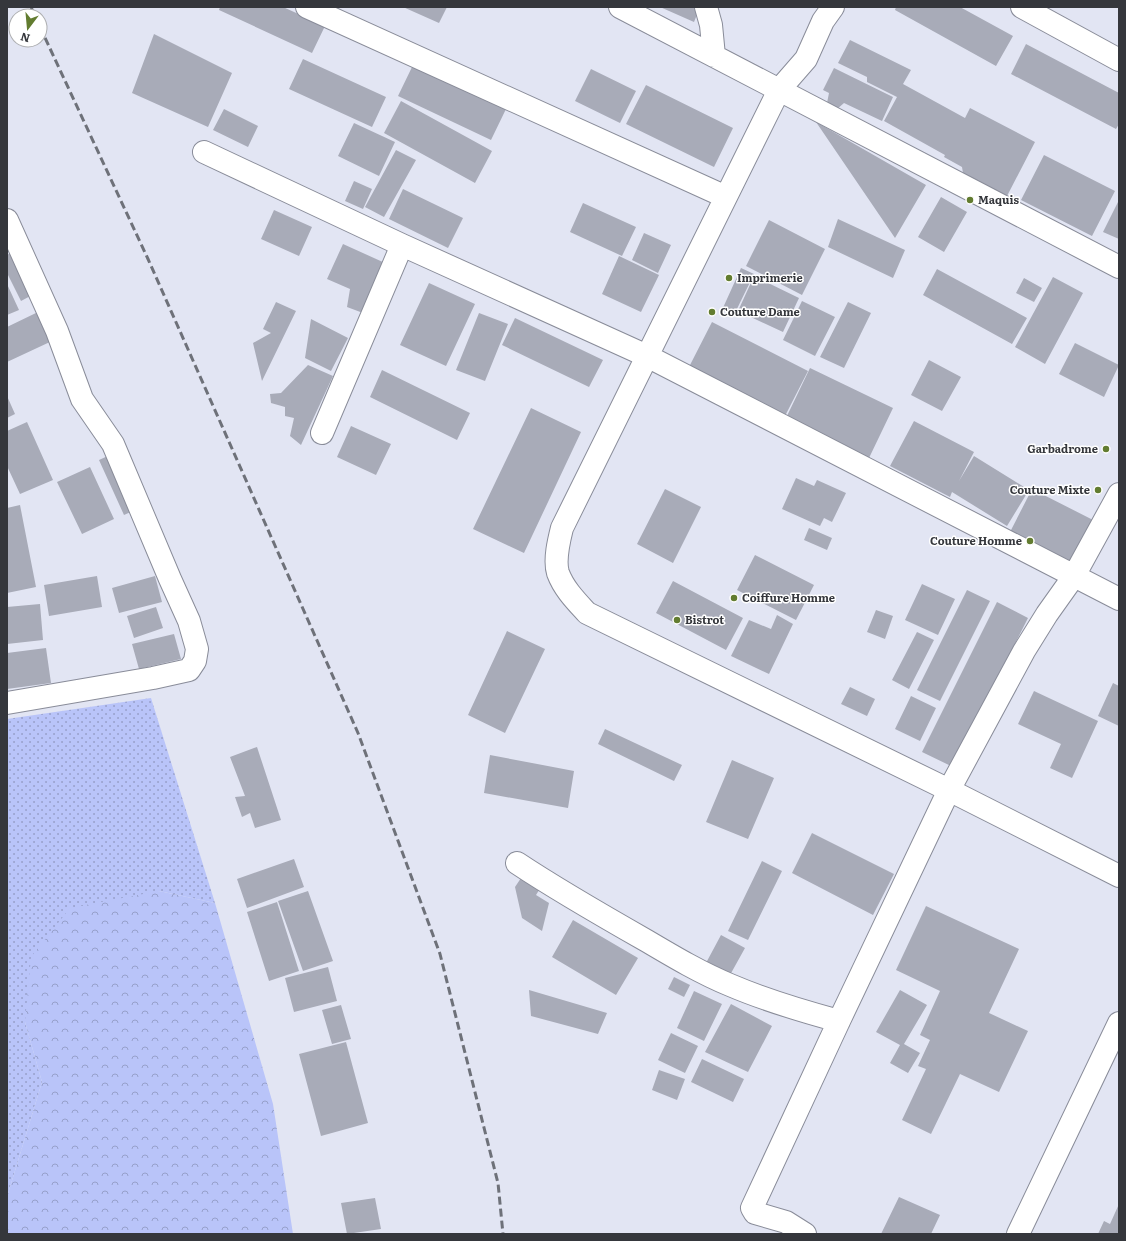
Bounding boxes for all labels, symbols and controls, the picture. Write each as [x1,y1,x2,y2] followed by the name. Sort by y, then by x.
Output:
[8,8,48,48] north arrow
[18,30,32,48] text: N
[978,191,1020,207] place label: Maquis
[965,195,975,205] marker: Maquis
[737,269,803,285] place label: Imprimerie
[724,273,734,283] marker: Imprimerie
[720,303,800,319] place label: Couture Dame
[707,307,717,317] marker: Couture Dame
[1027,440,1098,456] place label: Garbadrome
[1101,444,1111,454] marker: Garbadrome
[1010,481,1090,497] place label: Couture Mixte
[1093,485,1103,495] marker: Couture Mixte
[930,532,1022,548] place label: Couture Homme
[1025,536,1035,546] marker: Couture Homme
[742,589,835,605] place label: Coiffure Homme
[729,593,739,603] marker: Coiffure Homme
[685,611,724,627] place label: Bistrot
[672,615,682,625] marker: Bistrot

